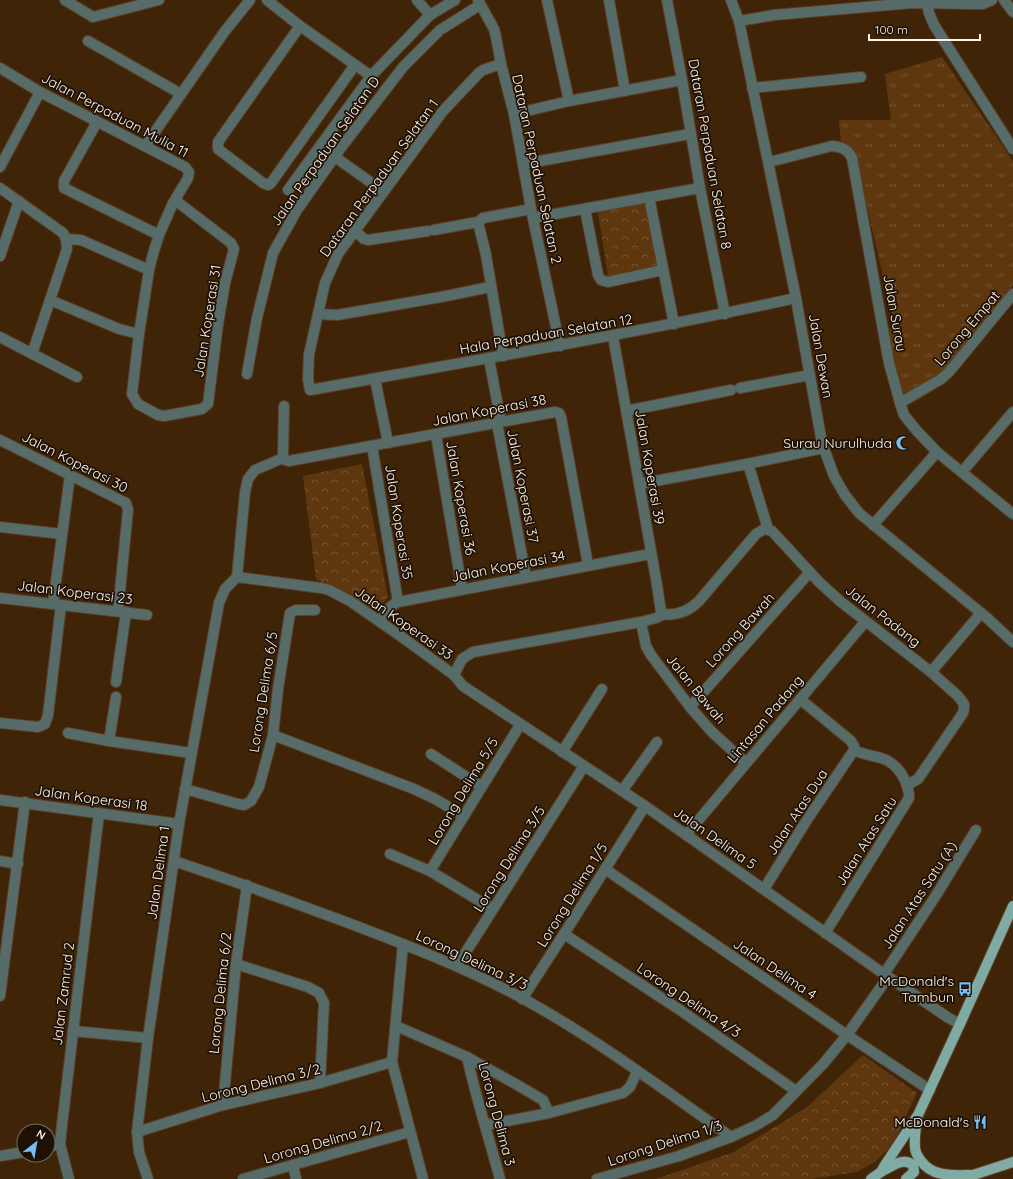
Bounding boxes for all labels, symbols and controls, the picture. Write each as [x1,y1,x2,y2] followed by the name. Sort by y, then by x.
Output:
[869,16,980,42] scale bar
[875,22,908,37] text: 100 m
[684,57,736,251] street label: Dataran Perpaduan Selatan 8
[38,69,192,161] street label: Jalan Perpaduan Mulia 11
[266,73,384,229] street label: Jalan Perpaduan Selatan D
[508,73,566,266] street label: Dataran Perpaduan Selatan 2
[316,96,442,260] street label: Dataran Perpaduan Selatan 1
[189,263,225,379] street label: Jalan Koperasi 31
[879,273,911,353] street label: Jalan Surau
[930,287,1004,369] street label: Lorong Empat
[458,310,634,358] street label: Hala Perpaduan Selatan 12
[805,312,837,400] street label: Jalan Dewan
[430,390,548,430] street label: Jalan Koperasi 38
[631,408,669,526] street label: Jalan Koperasi 39
[19,427,131,497] street label: Jalan Koperasi 30
[503,427,543,545] street label: Jalan Koperasi 37
[783,434,892,452] place label: Surau Nurulhuda
[895,435,911,451] mosque icon: Surau Nurulhuda
[442,439,480,557] street label: Jalan Koperasi 36
[381,463,417,581] street label: Jalan Koperasi 35
[449,546,567,586] street label: Jalan Koperasi 34
[16,576,134,608] street label: Jalan Koperasi 23
[842,581,924,651] street label: Jalan Padang
[351,582,457,664] street label: Jalan Koperasi 33
[702,589,778,671] street label: Lorong Bawah
[245,630,281,754] street label: Lorong Delima 6/5
[662,650,730,728] street label: Jalan Bawah
[723,671,807,767] street label: Lintasan Padang
[424,734,502,848] street label: Lorong Delima 5/5
[762,765,832,859] street label: Jalan Atas Dua
[33,781,149,815] street label: Jalan Koperasi 18
[831,793,901,889] street label: Jalan Atas Satu
[469,803,549,915] street label: Lorong Delima 3/5
[670,803,760,873] street label: Jalan Delima 5
[142,825,174,921] street label: Jalan Delima 1
[877,838,961,952] street label: Jalan Atas Satu (A)
[533,840,611,950] street label: Lorong Delima 1/5
[413,926,531,994] street label: Lorong Delima 3/3
[205,931,235,1055] street label: Lorong Delima 6/2
[730,934,820,1004] street label: Jalan Delima 4
[48,941,78,1047] street label: Jalan Zamrud 2
[634,959,744,1041] street label: Lorong Delima 4/3
[879,972,954,1006] place label: McDonald's Tambun
[957,981,973,997] bus stop icon: McDonald's Tambun
[200,1059,323,1106] street label: Lorong Delima 3/2
[474,1060,520,1168] street label: Lorong Delima 3
[894,1113,969,1131] place label: McDonald's
[972,1114,988,1130] restaurant icon: McDonald's
[262,1116,384,1168] street label: Lorong Delima 2/2
[605,1116,725,1170] street label: Lorong Delima 1/3
[16,1123,56,1163] north arrow
[34,1126,48,1143] text: N

